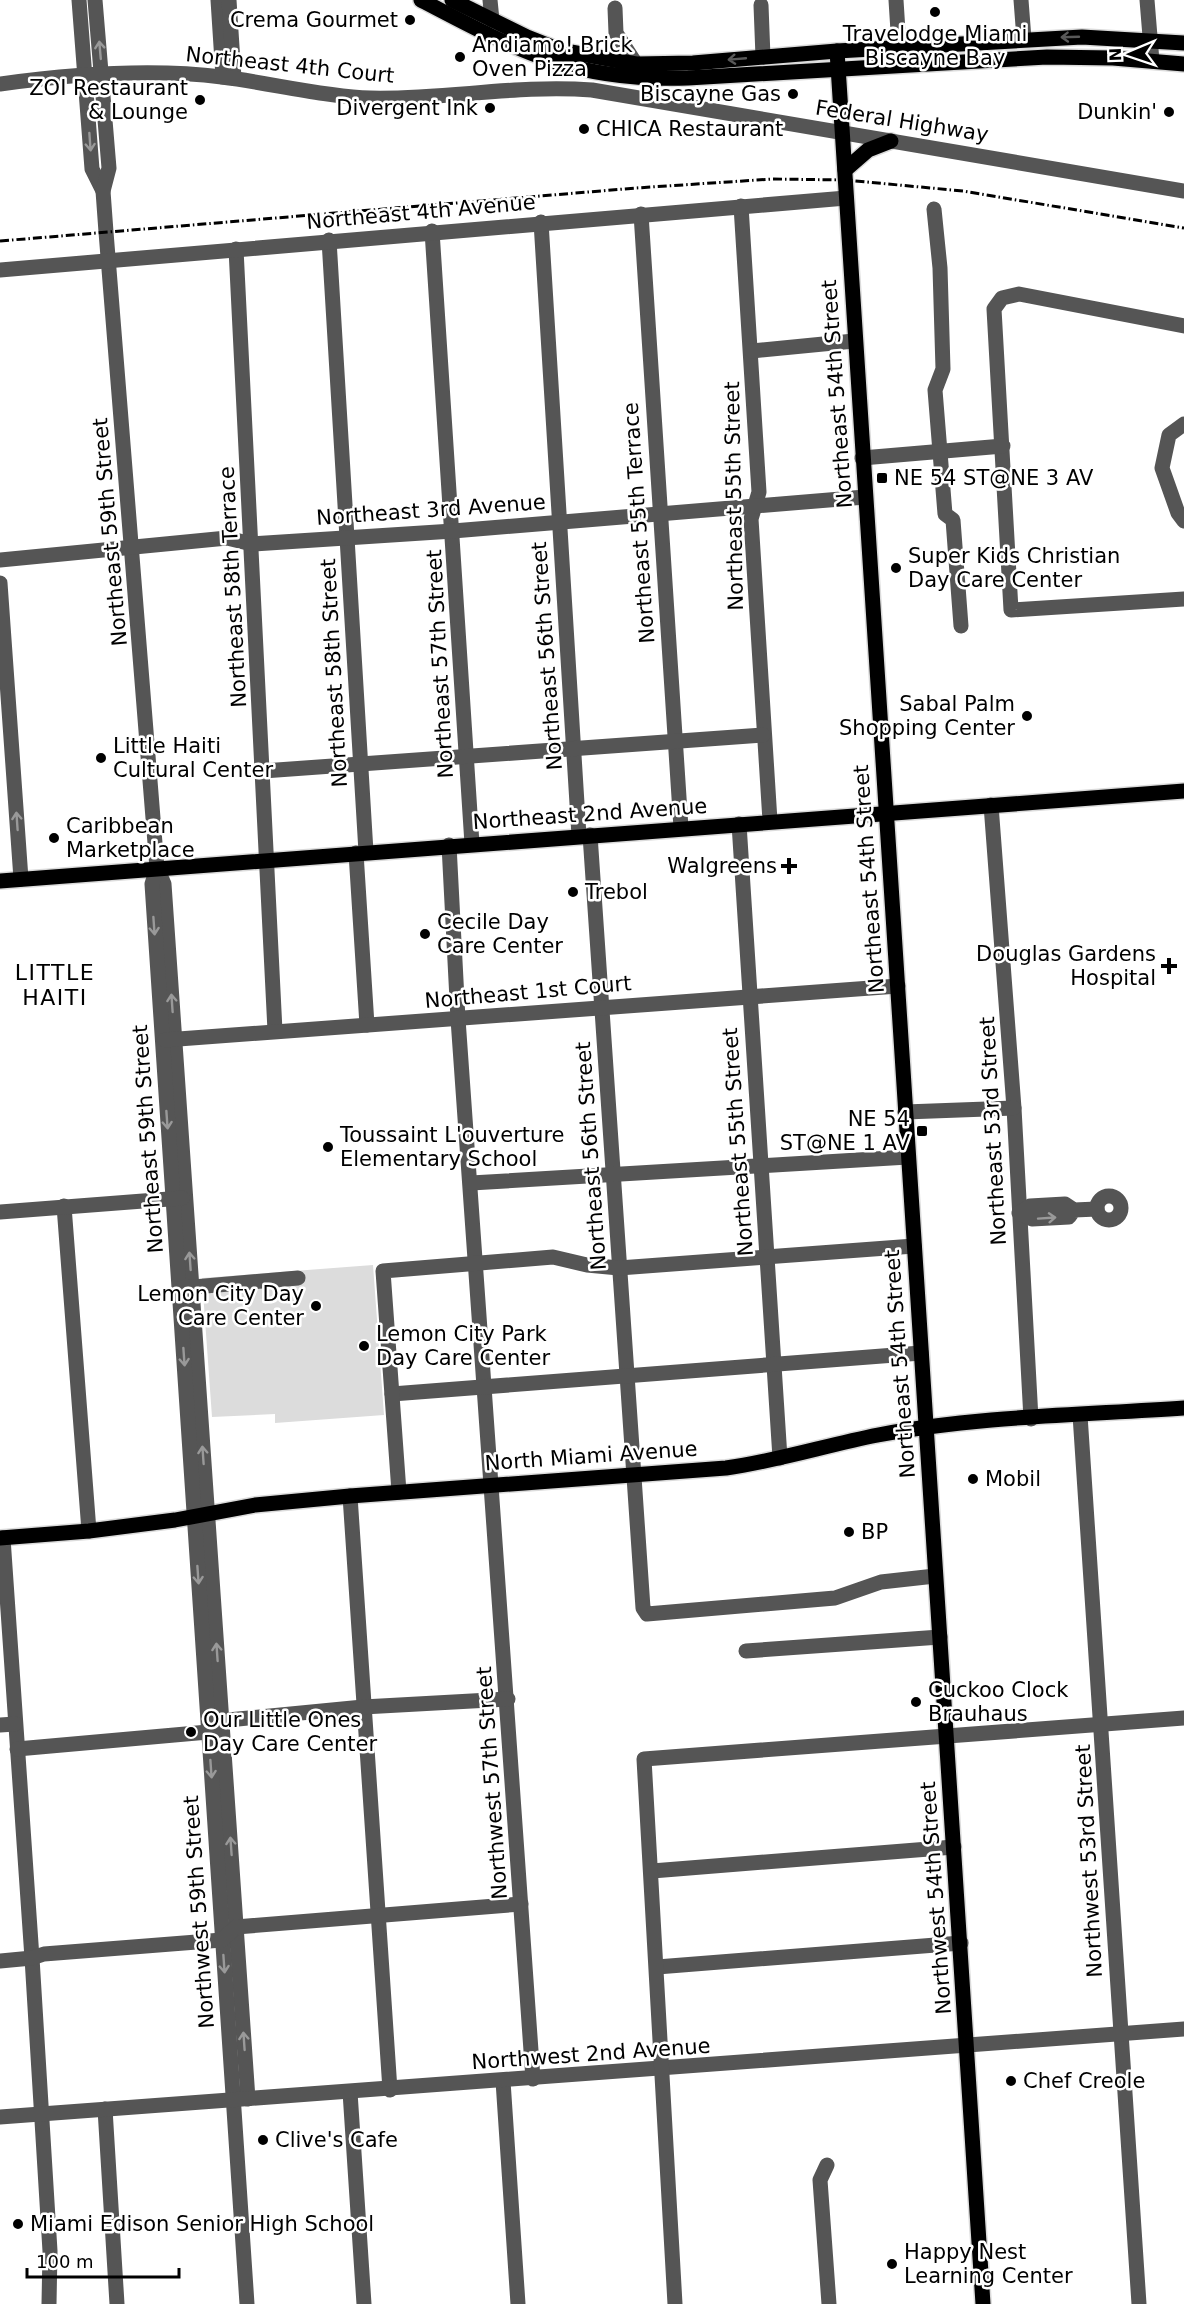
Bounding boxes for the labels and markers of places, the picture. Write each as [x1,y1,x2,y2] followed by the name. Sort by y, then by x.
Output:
[928,5,942,19] marker: Travelodge Miami Biscayne Bay
[230,8,398,32] place label: Crema Gourmet
[403,13,417,27] marker: Crema Gourmet
[842,22,1027,70] place label: Travelodge Miami Biscayne Bay
[472,33,634,81] place label: Andiamo! Brick Oven Pizza
[453,50,467,64] marker: Andiamo! Brick Oven Pizza
[29,76,188,124] place label: ZOI Restaurant & Lounge
[640,82,781,106] place label: Biscayne Gas
[786,87,800,101] marker: Biscayne Gas
[193,93,207,107] marker: ZOI Restaurant & Lounge
[336,96,479,120] place label: Divergent Ink
[1077,100,1157,124] place label: Dunkin'
[483,101,497,115] marker: Divergent Ink
[1162,105,1176,119] marker: Dunkin'
[596,117,783,141] place label: CHICA Restaurant
[577,122,591,136] marker: CHICA Restaurant
[894,466,1094,490] place label: NE 54 ST@NE 3 AV
[875,471,889,485] marker: NE 54 ST@NE 3 AV
[908,544,1120,592] place label: Super Kids Christian Day Care Center
[889,561,903,575] marker: Super Kids Christian Day Care Center
[839,692,1015,740] place label: Sabal Palm Shopping Center
[1020,709,1034,723] marker: Sabal Palm Shopping Center
[113,734,273,782] place label: Little Haiti Cultural Center
[94,751,108,765] marker: Little Haiti Cultural Center
[66,814,195,862] place label: Caribbean Marketplace
[47,831,61,845] marker: Caribbean Marketplace
[667,854,777,878] place label: Walgreens
[782,859,796,873] marker: Walgreens
[584,880,648,904] place label: Trebol
[566,885,580,899] marker: Trebol
[437,910,563,958] place label: Cecile Day Care Center
[418,927,432,941] marker: Cecile Day Care Center
[976,942,1156,990] place label: Douglas Gardens Hospital
[1160,957,1178,975] marker: Douglas Gardens Hospital
[780,1107,911,1155] place label: NE 54 ST@NE 1 AV
[339,1123,564,1171] place label: Toussaint L'ouverture Elementary School
[915,1124,929,1138] marker: NE 54 ST@NE 1 AV
[321,1140,335,1154] marker: Toussaint L'ouverture Elementary School
[137,1282,304,1330] place label: Lemon City Day Care Center
[309,1299,323,1313] marker: Lemon City Day Care Center
[376,1322,550,1370] place label: Lemon City Park Day Care Center
[357,1339,371,1353] marker: Lemon City Park Day Care Center
[985,1467,1041,1491] place label: Mobil
[966,1472,980,1486] marker: Mobil
[861,1520,888,1544] place label: BP
[842,1525,856,1539] marker: BP
[928,1678,1069,1726] place label: Cuckoo Clock Brauhaus
[909,1695,923,1709] marker: Cuckoo Clock Brauhaus
[203,1708,377,1756] place label: Our Little Ones Day Care Center
[184,1725,198,1739] marker: Our Little Ones Day Care Center
[1023,2069,1145,2093] place label: Chef Creole
[1004,2074,1018,2088] marker: Chef Creole
[275,2128,398,2152] place label: Clive's Cafe
[256,2133,270,2147] marker: Clive's Cafe
[30,2212,374,2236] place label: Miami Edison Senior High School
[11,2217,25,2231] marker: Miami Edison Senior High School
[904,2240,1073,2288] place label: Happy Nest Learning Center
[885,2257,899,2271] marker: Happy Nest Learning Center

